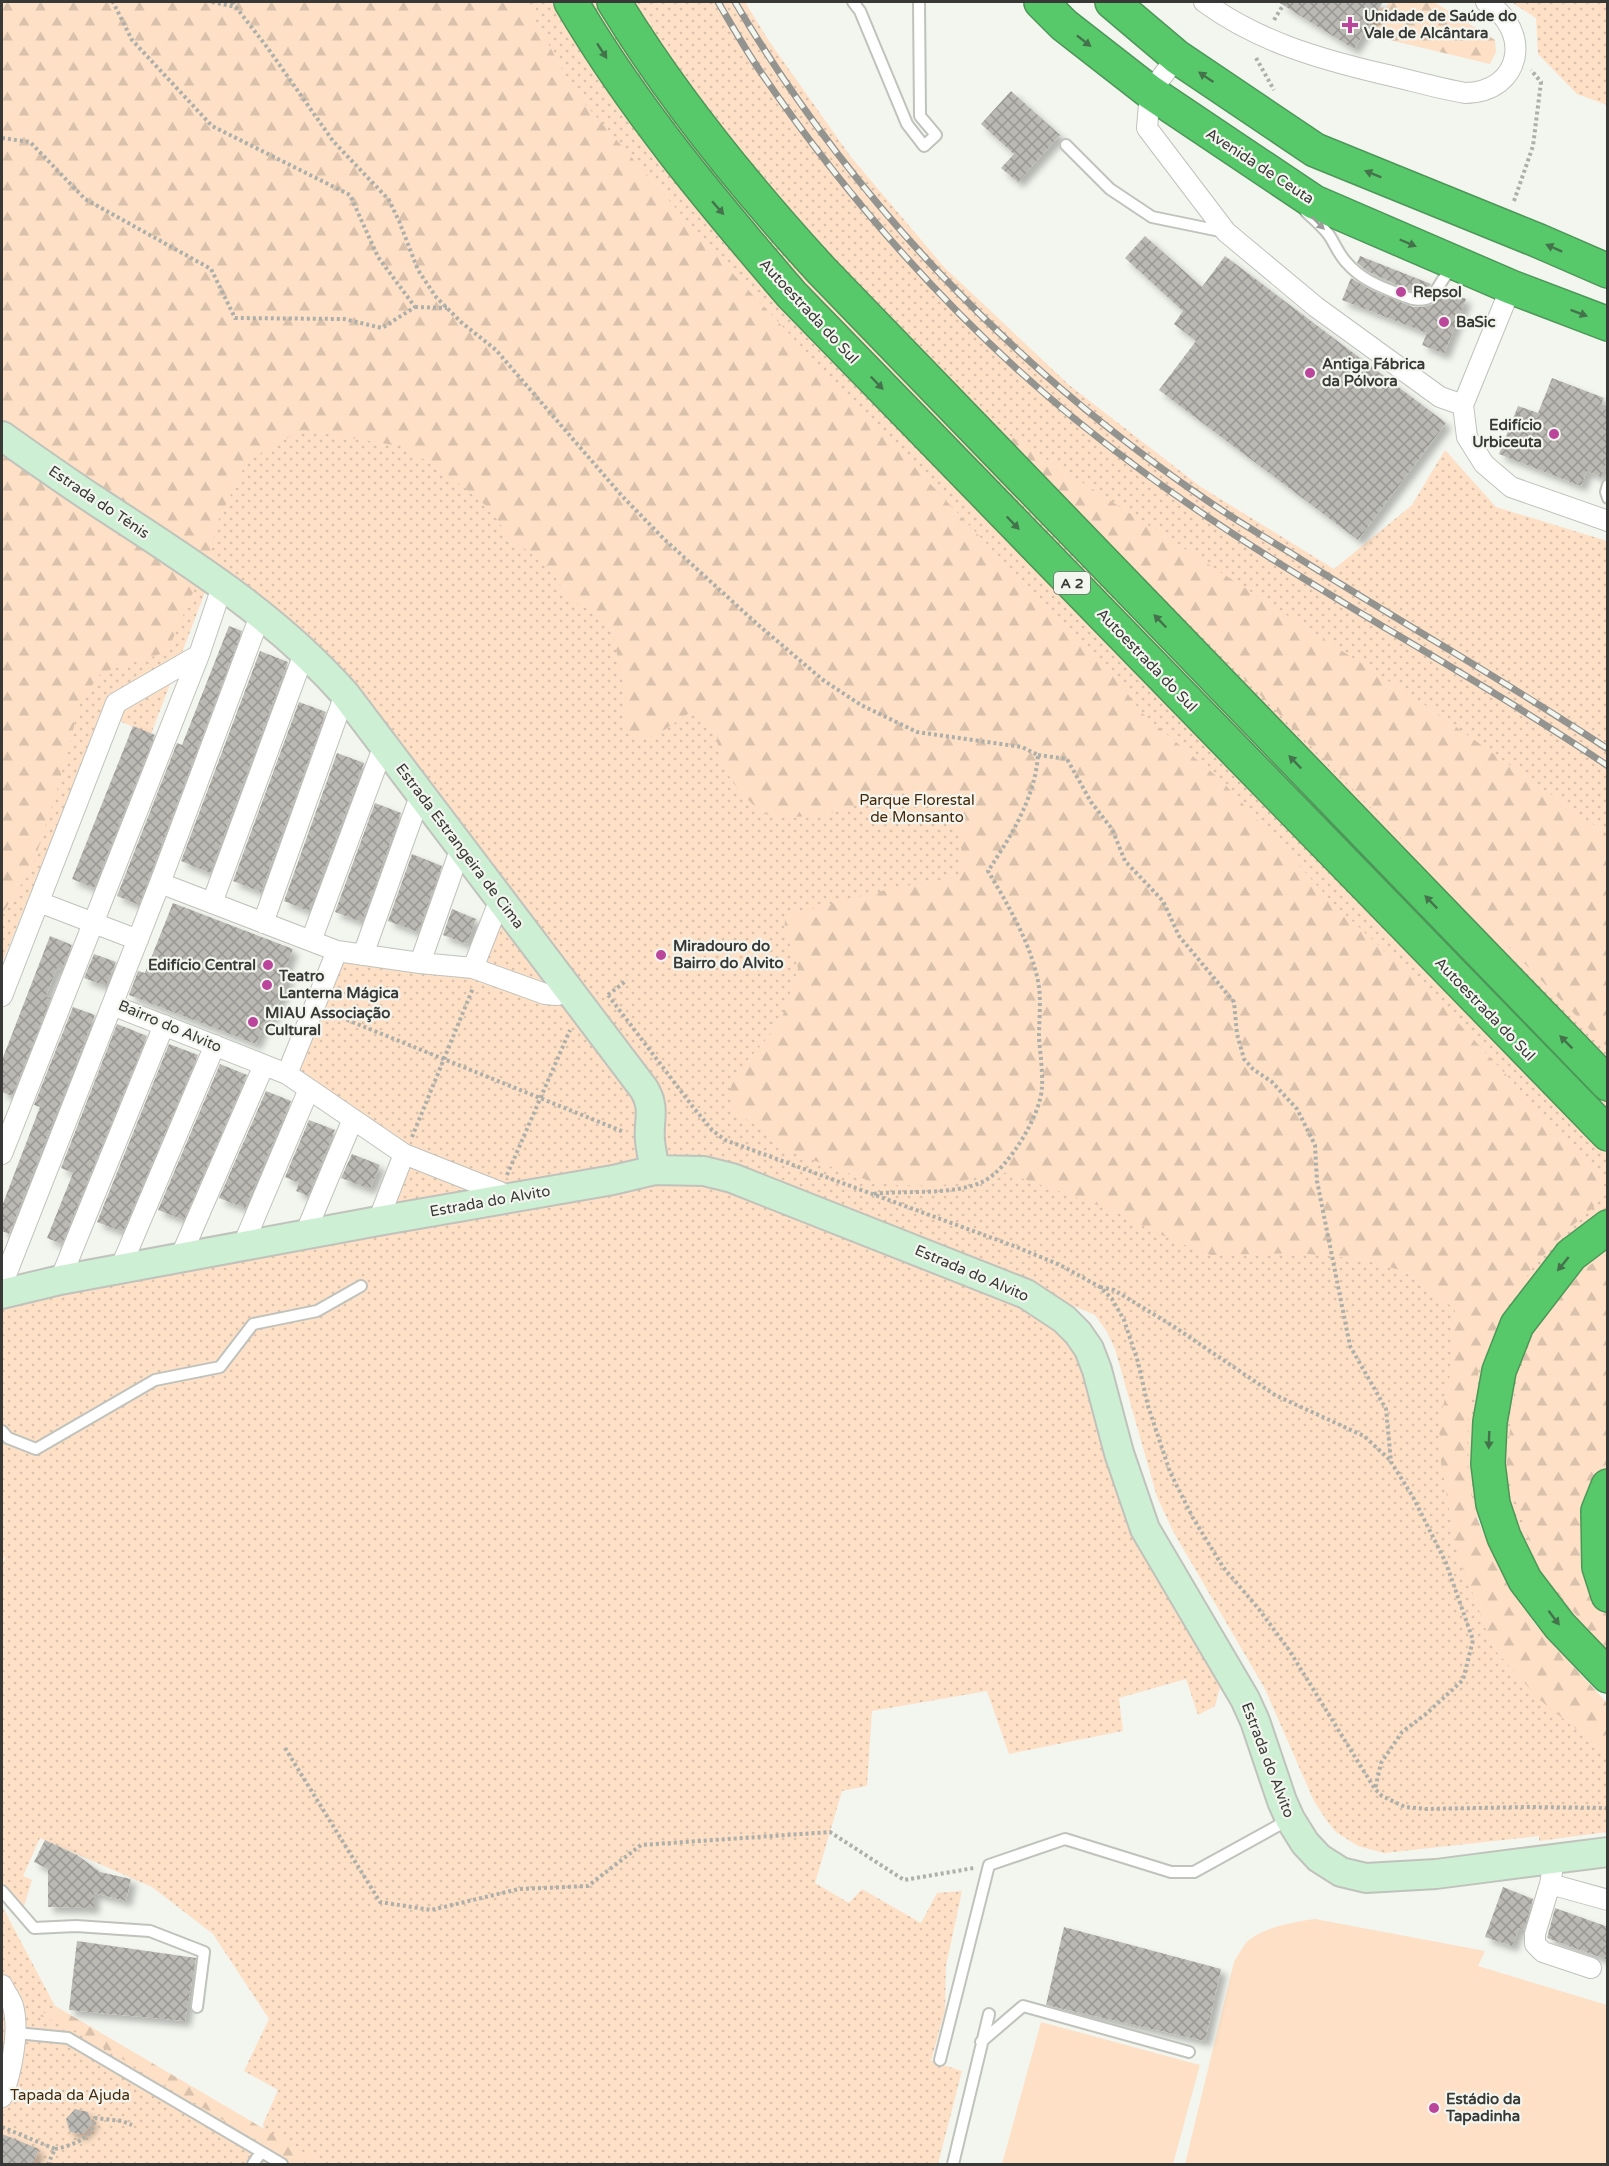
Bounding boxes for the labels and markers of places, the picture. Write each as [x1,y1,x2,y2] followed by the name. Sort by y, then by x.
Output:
[1364,7,1517,42] place label: Unidade de Saúde do Vale de Alcântara
[1341,16,1359,34] marker: Unidade de Saúde do Vale de Alcântara
[1413,283,1462,302] place label: Repsol
[1394,285,1408,299] marker: Repsol
[1456,313,1495,331] place label: BaSic
[1437,315,1451,329] marker: BaSic
[1322,355,1425,390] place label: Antiga Fábrica da Pólvora
[1303,366,1317,380] marker: Antiga Fábrica da Pólvora
[1472,416,1542,451] place label: Edifício Urbiceuta
[1547,427,1561,441] marker: Edifício Urbiceuta
[673,937,784,972] place label: Miradouro do Bairro do Alvito
[654,948,668,962] marker: Miradouro do Bairro do Alvito
[148,956,256,974] place label: Edifício Central
[261,958,275,972] marker: Edifício Central
[278,967,399,1003] place label: Teatro Lanterna Mágica
[260,978,274,992] marker: Teatro Lanterna Mágica
[265,1004,390,1039] place label: MIAU Associação Cultural
[246,1015,260,1029] marker: MIAU Associação Cultural
[1445,2090,1521,2126] place label: Estádio da Tapadinha
[1427,2101,1441,2115] marker: Estádio da Tapadinha

